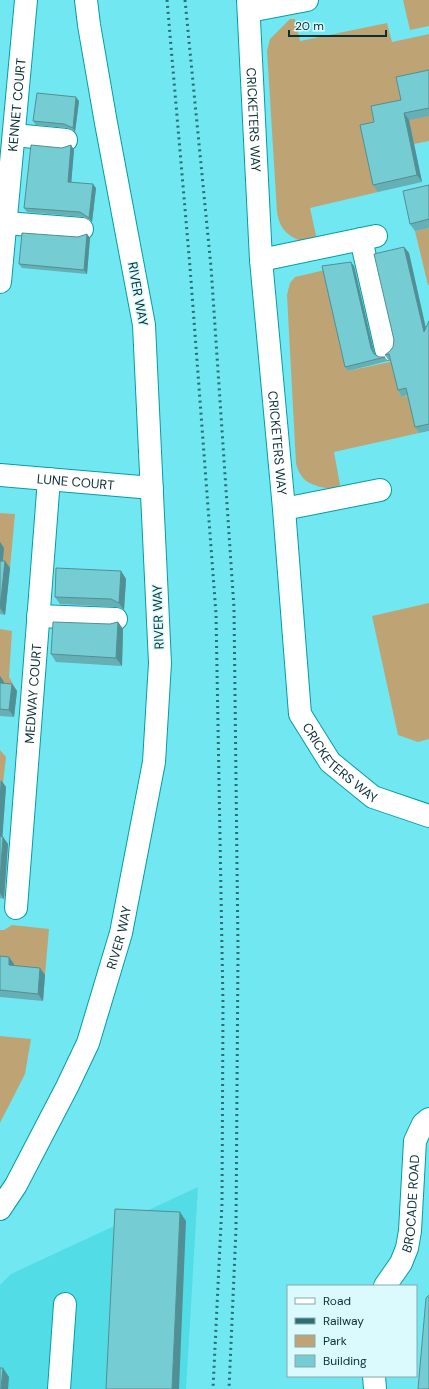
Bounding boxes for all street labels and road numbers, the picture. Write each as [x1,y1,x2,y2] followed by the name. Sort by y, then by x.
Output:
[4,57,29,152] street label: KENNET COURT
[243,67,265,173] street label: CRICKETERS WAY
[124,261,152,328] street label: RIVER WAY
[265,390,291,496] street label: CRICKETERS WAY
[36,470,115,493] street label: LUNE COURT
[148,584,168,650] street label: RIVER WAY
[20,643,45,744] street label: MEDWAY COURT
[299,719,380,807] street label: CRICKETERS WAY
[102,904,135,971] street label: RIVER WAY
[398,1154,423,1255] street label: BROCADE ROAD

